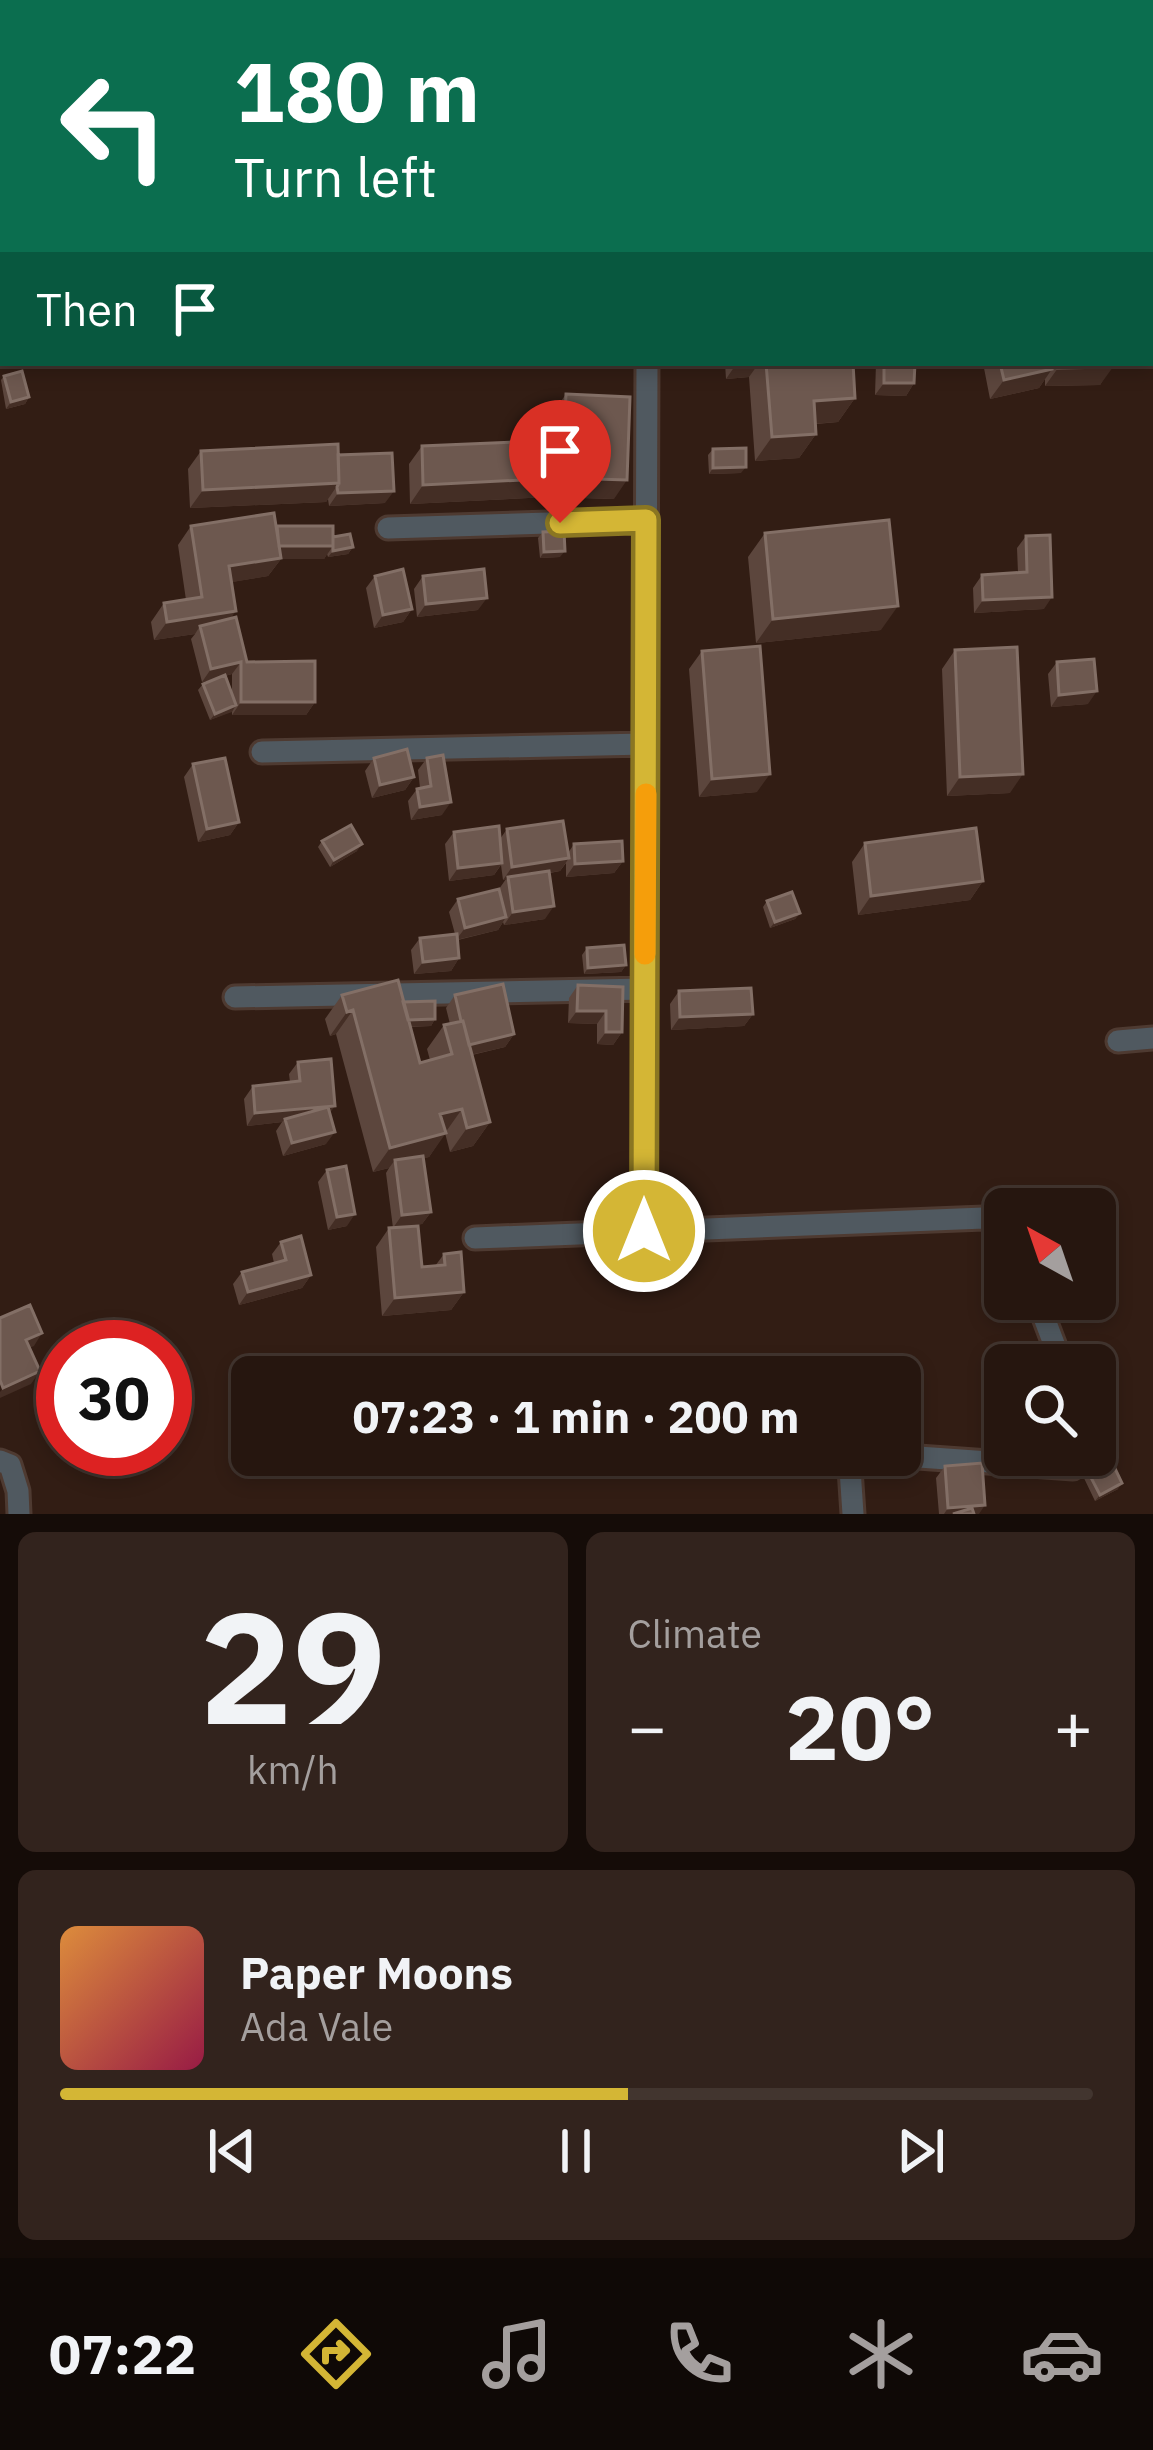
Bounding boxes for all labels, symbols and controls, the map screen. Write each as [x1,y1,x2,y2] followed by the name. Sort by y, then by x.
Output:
[234,36,480,145] text: 180 m
[36,48,192,204] icon: left
[234,142,437,212] text: Turn left
[162,276,228,342] icon: arrive
[36,280,138,338] text: Then
[509,400,611,523] pin
[527,418,593,484] icon: arrive
[581,1168,707,1294] position arrow
[984,1188,1116,1320] north arrow
[984,1188,1116,1476] map controls
[36,1320,192,1476] speed limit sign: 30
[984,1344,1116,1476] button: search
[353,1387,799,1445] text: 07:23 · 1 min · 200 m
[199,1564,386,1767] text: 29
[628,1608,762,1659] text: Climate
[785,1668,935,1785] text: 20°
[628,1683,667,1769] text: −
[1053,1683,1093,1769] text: +
[247,1744,339,1795] text: km/h
[240,1943,513,2001] text: Paper Moons
[240,2001,393,2052] text: Ada Vale
[199,2118,265,2184] icon: previous
[543,2118,609,2184] icon: pause
[888,2118,954,2184] icon: next
[294,2312,378,2396] icon: directions
[475,2312,559,2396] icon: music
[657,2312,741,2396] icon: phone
[839,2312,923,2396] icon: climate
[1020,2312,1104,2396] icon: car
[49,2319,196,2389] text: 07:22

